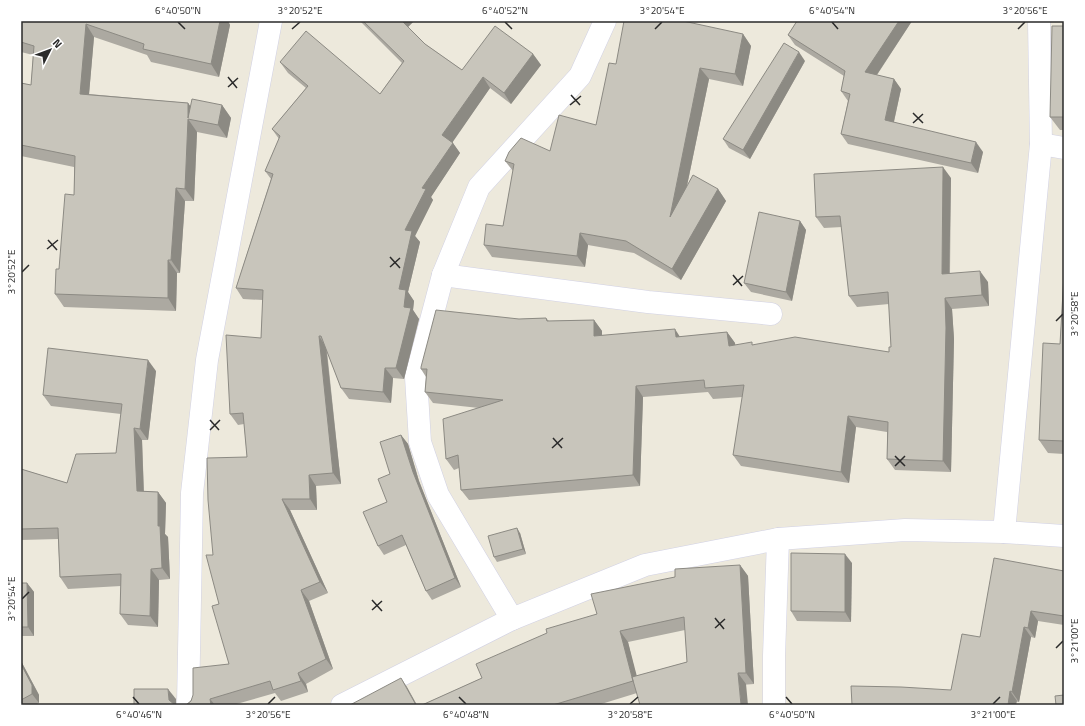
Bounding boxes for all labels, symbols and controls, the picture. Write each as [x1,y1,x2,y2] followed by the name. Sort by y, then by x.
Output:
[155,3,201,18] text: 6°40'50"N
[278,3,323,18] text: 3°20'52"E
[482,3,528,18] text: 6°40'52"N
[640,3,685,18] text: 3°20'54"E
[809,3,855,18] text: 6°40'54"N
[1003,3,1048,18] text: 3°20'56"E
[30,30,70,70] north arrow
[49,35,66,51] text: N
[4,249,19,294] text: 3°20'52"E
[1067,291,1082,336] text: 3°20'58"E
[4,576,19,621] text: 3°20'54"E
[1067,618,1082,663] text: 3°21'00"E
[116,707,162,722] text: 6°40'46"N
[246,707,291,722] text: 3°20'56"E
[443,707,489,722] text: 6°40'48"N
[608,707,653,722] text: 3°20'58"E
[769,707,815,722] text: 6°40'50"N
[971,707,1016,722] text: 3°21'00"E

